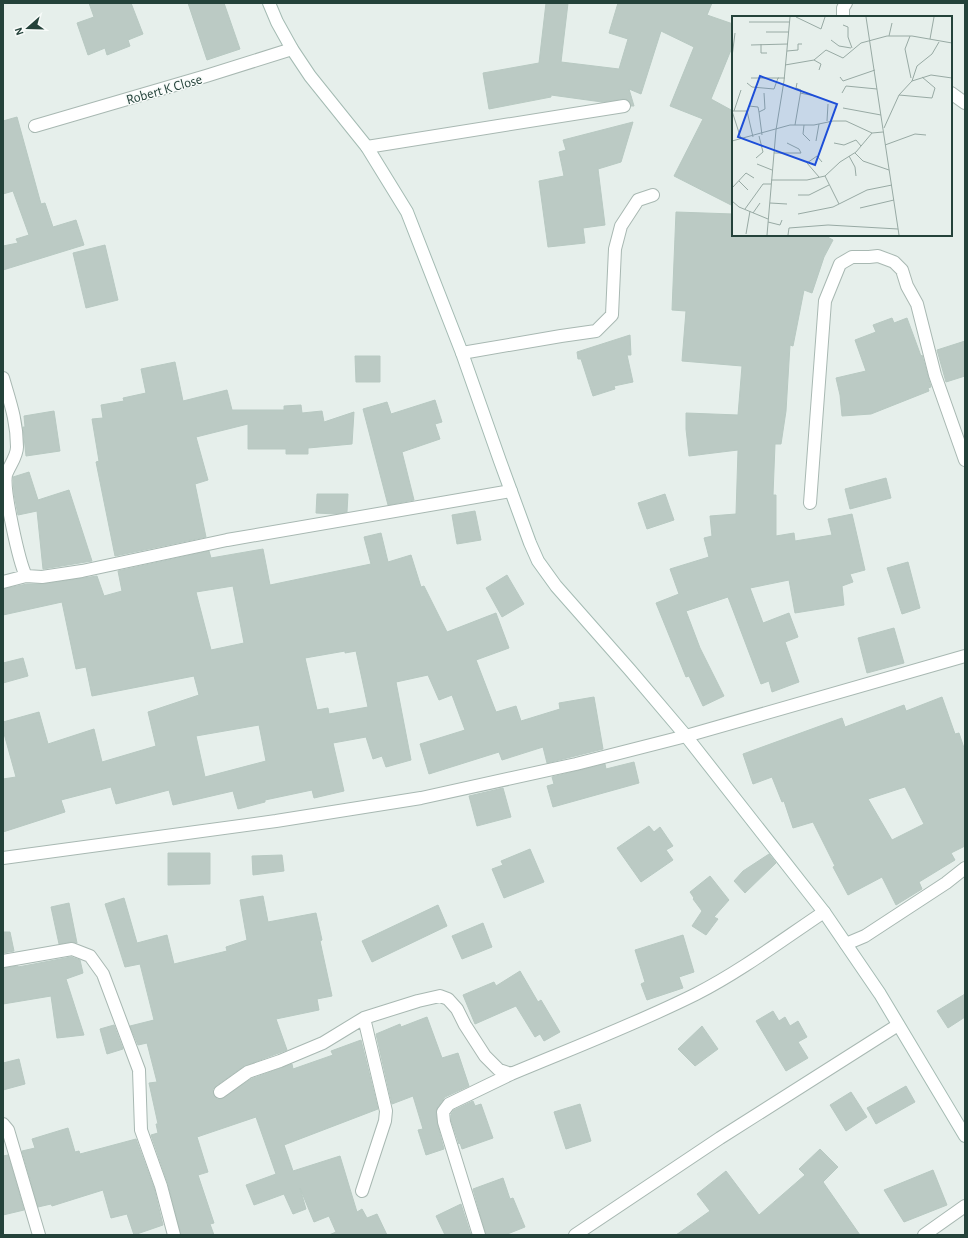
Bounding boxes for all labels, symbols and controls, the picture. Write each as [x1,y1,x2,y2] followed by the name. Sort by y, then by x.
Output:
[8,8,48,48] north arrow
[732,16,952,236] inset map
[13,26,26,37] text: N
[125,72,204,107] street label: Robert K Close

